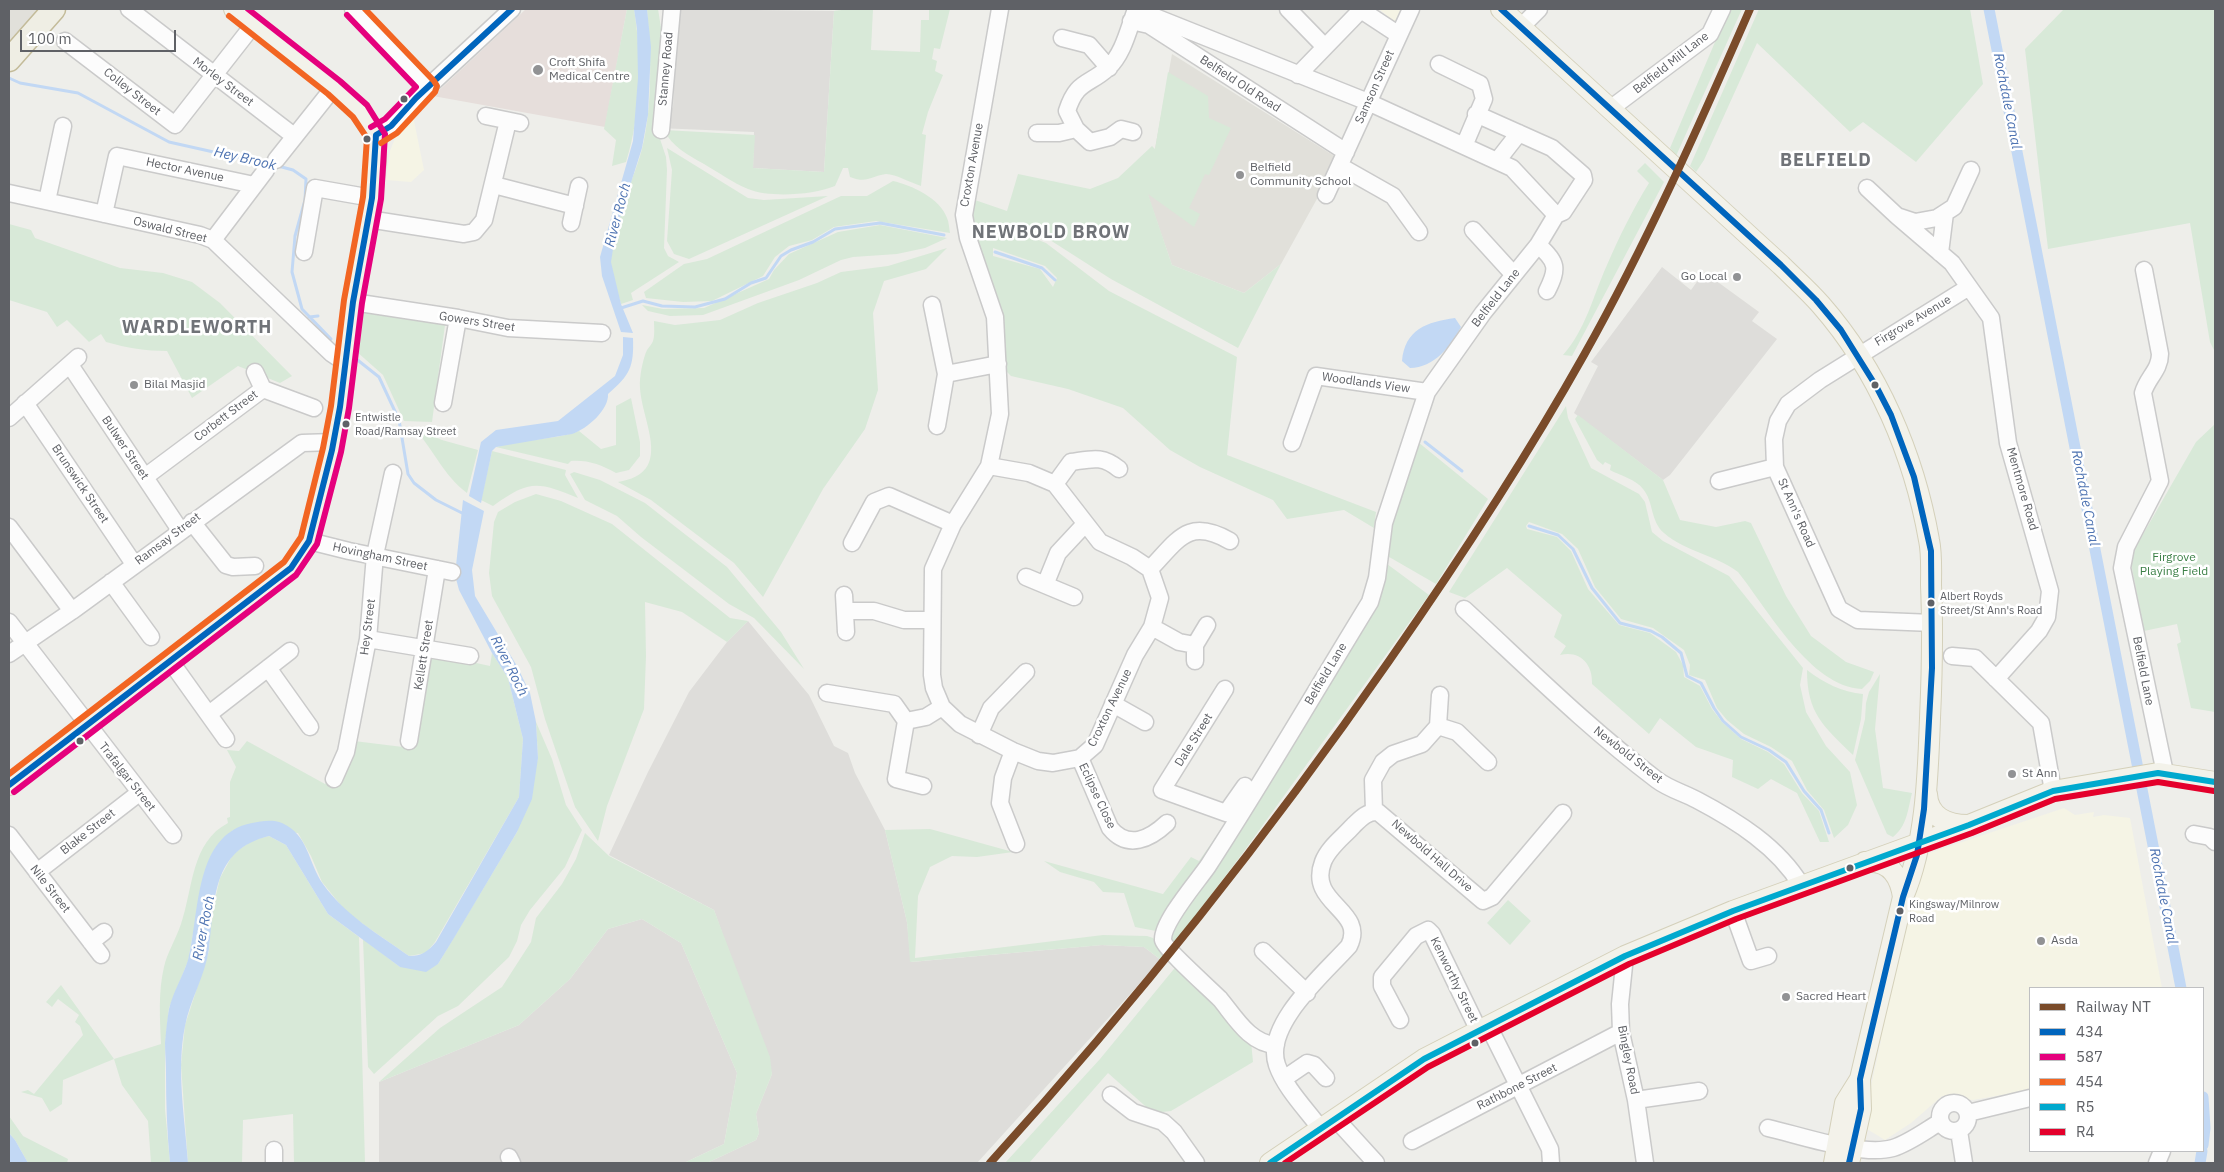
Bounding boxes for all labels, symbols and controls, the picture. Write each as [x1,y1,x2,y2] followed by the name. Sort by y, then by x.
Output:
[22,20,179,52] scale bar
[28,29,72,48] text: 100 m
[1630,29,1712,97] street label: Belfield Mill Lane
[656,31,676,107] street label: Stanney Road
[1352,48,1398,126] street label: Samson Street
[1989,52,2025,150] water label: Rochdale Canal
[1197,53,1283,115] street label: Belfield Old Road
[190,54,256,110] street label: Morley Street
[549,56,630,84] place label: Croft Shifa Medical Centre
[531,63,545,77] marker: Croft Shifa Medical Centre
[100,65,164,119] street label: Colley Street
[399,94,409,104] unlabelled marker
[958,122,986,208] street label: Croxton Avenue
[362,134,372,144] unlabelled marker
[212,144,278,174] water label: Hey Brook
[1779,150,1873,172] district label: BELFIELD
[145,155,225,185] street label: Hector Avenue
[1250,161,1351,189] place label: Belfield Community School
[1234,169,1246,181] marker: Belfield Community School
[601,181,635,249] water label: River Roch
[132,214,208,246] street label: Oswald Street
[970,222,1132,244] district label: NEWBOLD BROW
[1469,266,1523,330] street label: Belfield Lane
[1681,270,1727,284] place label: Go Local
[1731,271,1743,283] marker: Go Local
[1872,293,1954,349] street label: Firgrove Avenue
[438,309,516,335] street label: Gowers Street
[120,317,274,339] district label: WARDLEWORTH
[1321,370,1411,396] street label: Woodlands View
[144,378,206,392] place label: Bilal Masjid
[128,379,140,391] marker: Bilal Masjid
[1870,380,1880,390] unlabelled marker
[191,387,261,445] street label: Corbett Street
[355,411,456,437] place label: Entwistle Road/Ramsay Street
[98,413,152,483] street label: Bulwer Street
[341,419,351,429] marker: Entwistle Road/Ramsay Street
[48,442,112,526] street label: Brunswick Street
[2003,446,2041,532] street label: Mentmore Road
[2067,449,2103,547] water label: Rochdale Canal
[1774,476,1818,550] street label: St Ann's Road
[132,510,204,568] street label: Ramsay Street
[331,540,429,574] street label: Hovingham Street
[2140,551,2208,579] park label: Firgrove Playing Field
[1940,590,2042,616] place label: Albert Royds Street/St Ann's Road
[357,598,379,656] street label: Hey Street
[1926,598,1936,608] marker: Albert Royds Street/St Ann's Road
[411,619,437,691] street label: Kellett Street
[487,633,531,699] water label: River Roch
[2129,635,2157,707] street label: Belfield Lane
[1302,640,1350,708] street label: Belfield Lane
[1085,667,1135,749] street label: Croxton Avenue
[1172,711,1216,769] street label: Dale Street
[1591,724,1665,786] street label: Newbold Street
[75,736,85,746] unlabelled marker
[96,740,158,814] street label: Trafalgar Street
[1075,761,1119,831] street label: Eclipse Close
[2022,767,2057,781] place label: St Ann
[2006,768,2018,780] marker: St Ann
[58,806,118,858] street label: Blake Street
[1388,817,1476,895] street label: Newbold Hall Drive
[2145,847,2181,945] water label: Rochdale Canal
[27,862,73,916] street label: Nile Street
[1845,863,1855,873] unlabelled marker
[190,894,218,962] water label: River Roch
[1909,898,1999,924] place label: Kingsway/Milnrow Road
[1895,906,1905,916] marker: Kingsway/Milnrow Road
[2051,934,2078,948] place label: Asda
[1427,935,1481,1025] street label: Kenworthy Street
[2035,935,2047,947] marker: Asda
[2029,987,2204,1152] legend
[1796,990,1866,1004] place label: Sacred Heart
[1780,991,1792,1003] marker: Sacred Heart
[2076,997,2151,1016] text: Railway NT
[2076,1022,2103,1041] text: 434
[1614,1024,1642,1096] street label: Bingley Road
[1470,1038,1480,1048] unlabelled marker
[2076,1047,2103,1066] text: 587
[1475,1061,1559,1113] street label: Rathbone Street
[2076,1072,2103,1091] text: 454
[2076,1097,2095,1116] text: R5
[2076,1122,2095,1141] text: R4

